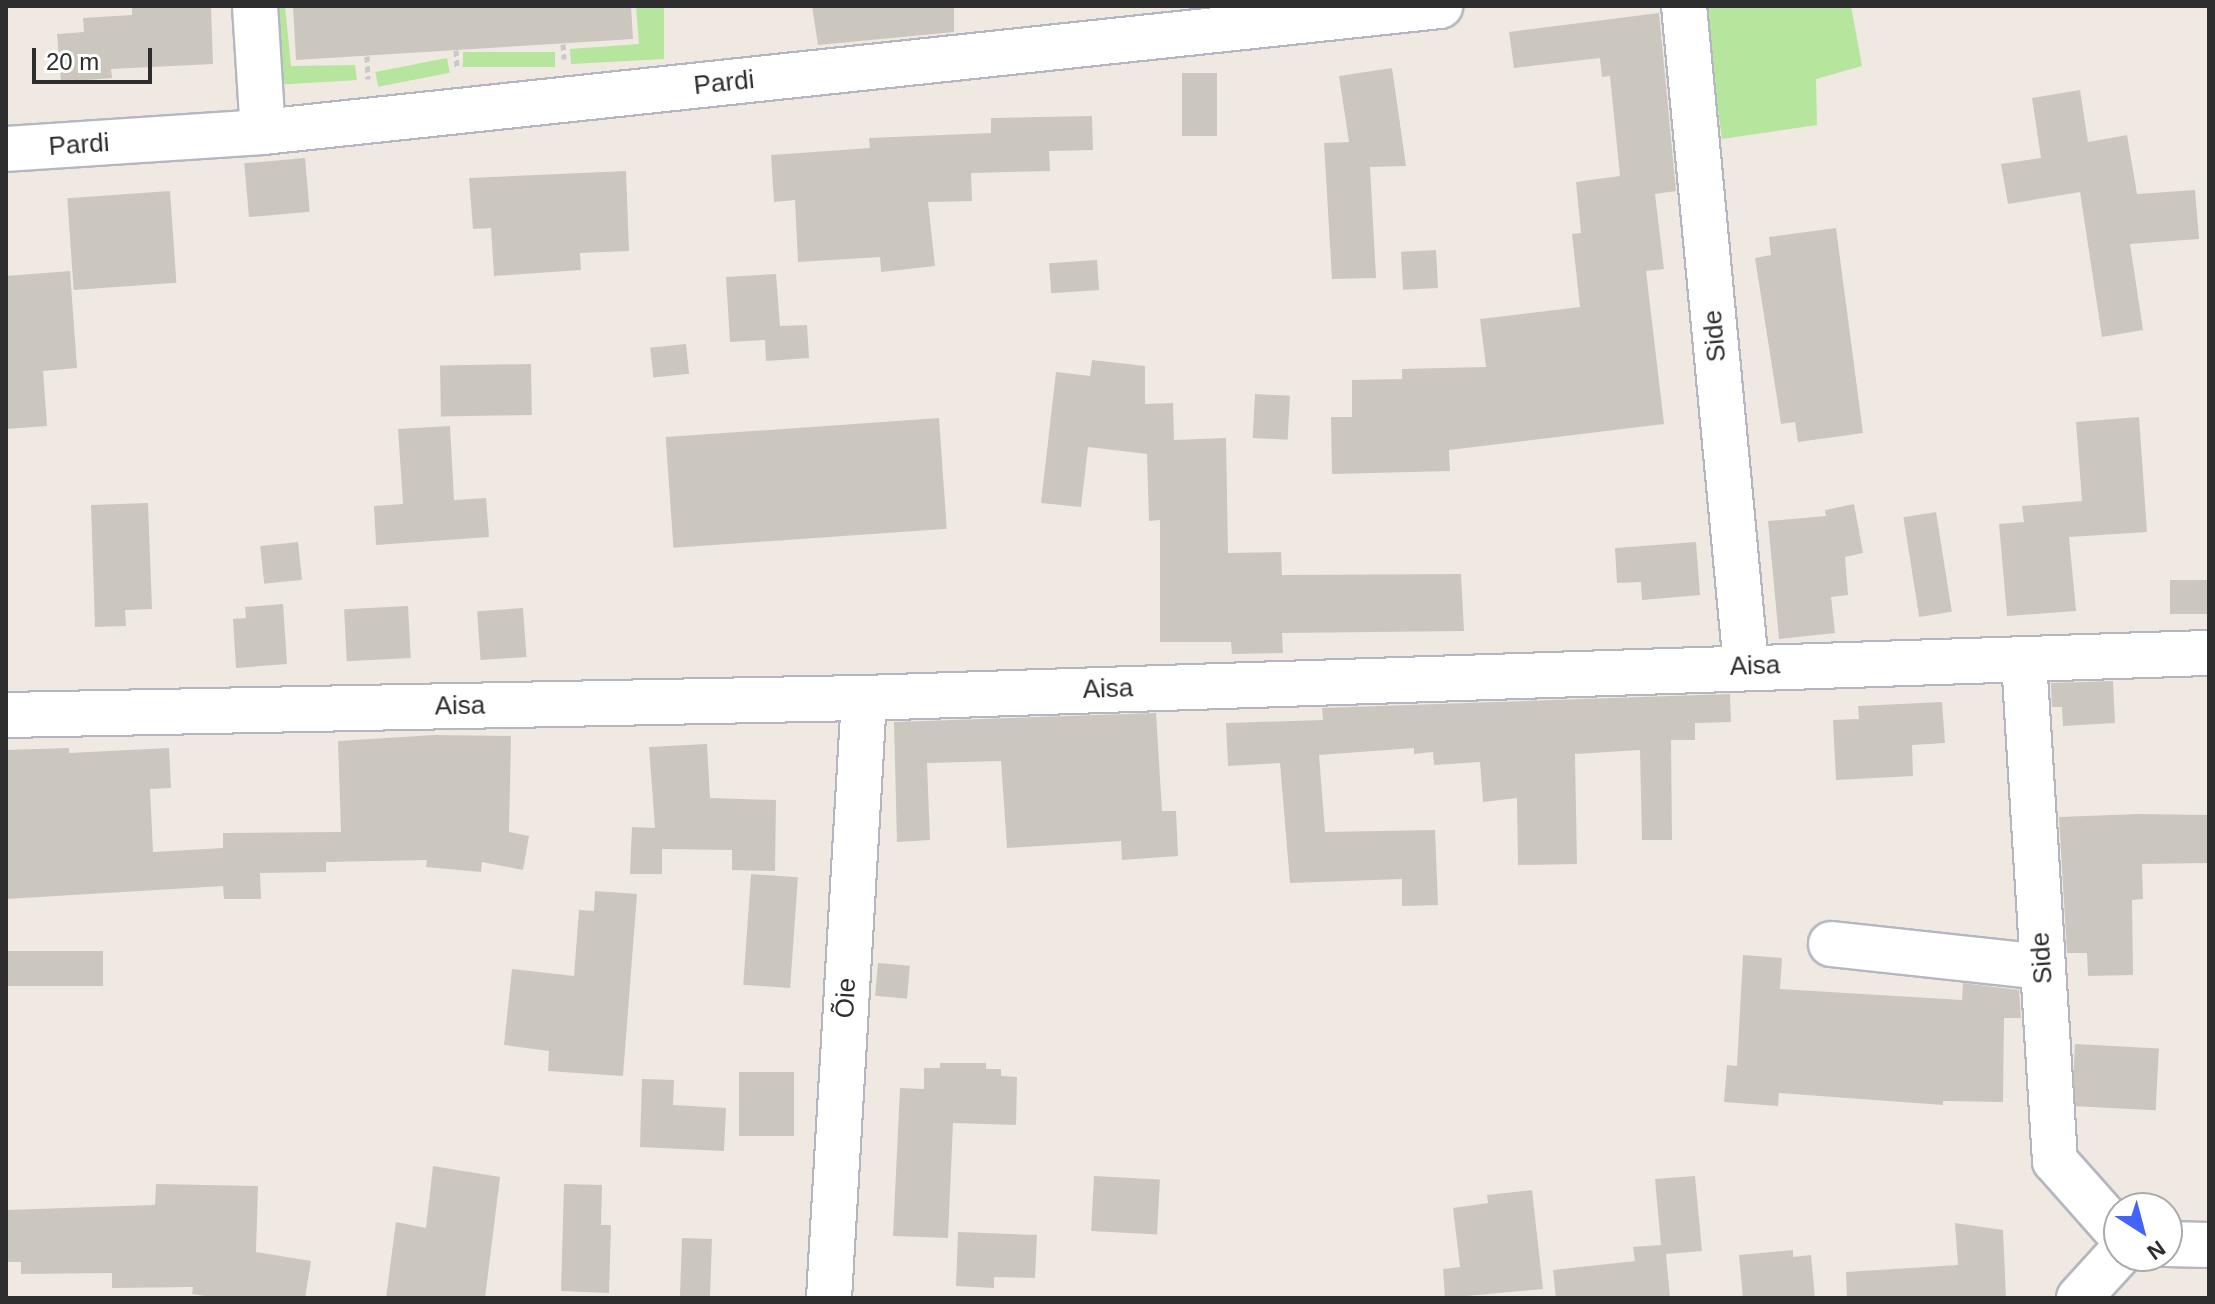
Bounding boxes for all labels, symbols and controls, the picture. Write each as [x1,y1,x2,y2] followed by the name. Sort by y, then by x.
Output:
[36,32,156,82] scale bar
[46,48,99,75] text: 20 m
[692,64,756,102] street label: Pardi
[48,127,110,163] street label: Pardi
[1697,309,1733,363] street label: Side
[1729,650,1781,682] street label: Aisa
[1082,673,1134,705] street label: Aisa
[434,690,486,722] street label: Aisa
[2025,931,2059,985] street label: Side
[829,977,863,1019] street label: Õie
[2103,1192,2183,1272] north arrow
[2142,1235,2170,1265] text: N

